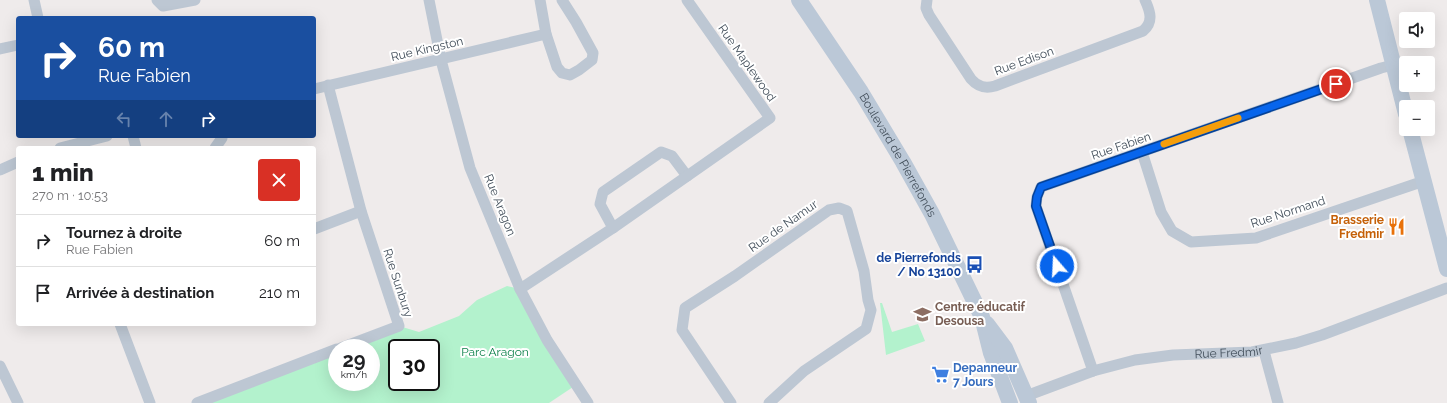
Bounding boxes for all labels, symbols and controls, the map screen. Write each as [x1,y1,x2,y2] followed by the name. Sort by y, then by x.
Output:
[1399,12,1435,136] map controls
[1399,12,1435,48] button: sound
[715,22,779,104] street label: Rue Maplewood
[98,31,165,64] text: 60 m
[32,32,84,84] icon: right
[390,34,464,64] street label: Rue Kingston
[992,44,1056,78] street label: Rue Edison
[1399,56,1435,92] button: +
[98,65,191,86] text: Rue Fabien
[1319,67,1353,101] pin
[1325,73,1347,95] icon: arrive
[856,91,939,220] street label: Boulevard de Pierrefonds
[1399,100,1435,136] button: −
[113,108,135,130] icon: left
[155,108,177,130] icon: ahead
[197,108,219,130] icon: right
[1089,129,1153,163] street label: Rue Fabien
[32,158,94,187] text: 1 min
[258,159,300,201] button: close
[481,172,519,238] street label: Rue Aragon
[32,188,108,203] text: 270 m · 10:53
[1249,193,1327,231] street label: Rue Normand
[746,197,821,255] street label: Rue de Namur
[1330,213,1384,241] place label: Brasserie Fredmir
[1387,217,1407,237] restaurant icon: Brasserie Fredmir
[66,224,182,242] text: Tournez à droite
[32,230,54,252] icon: right
[264,232,300,250] text: 60 m
[66,242,133,257] text: Rue Fabien
[1036,245,1078,287] position arrow
[380,247,416,320] street label: Rue Sunbury
[877,251,961,279] place label: de Pierrefonds / No 13100
[964,255,984,275] bus stop icon: de Pierrefonds / No 13100
[32,282,54,304] icon: arrive
[66,284,214,302] text: Arrivée à destination
[259,284,300,302] text: 210 m
[935,300,1025,328] place label: Centre éducatif Desousa
[912,304,932,324] school or university icon: Centre éducatif Desousa
[388,339,440,391] speed limit sign: 30
[1194,343,1265,361] street label: Rue Fredmir
[461,345,529,359] park label: Parc Aragon
[342,348,366,372] text: 29
[953,361,1017,389] place label: Depanneur 7 Jours
[930,365,950,385] supermarket icon: Depanneur 7 Jours
[341,369,367,380] text: km/h

